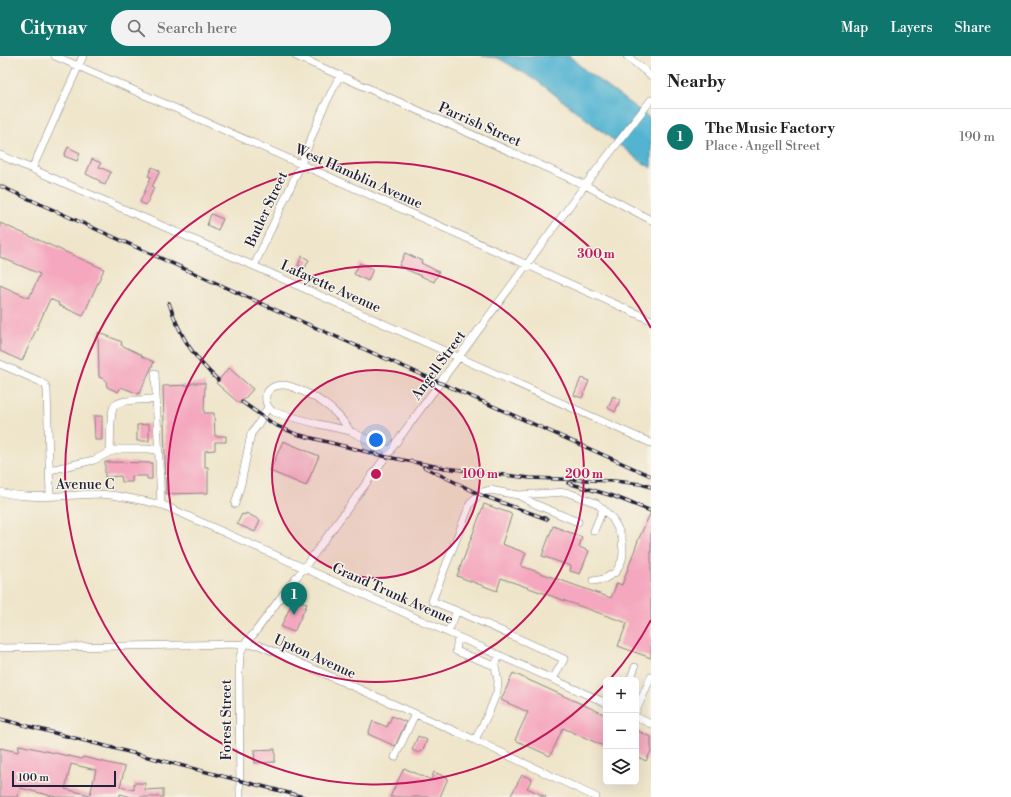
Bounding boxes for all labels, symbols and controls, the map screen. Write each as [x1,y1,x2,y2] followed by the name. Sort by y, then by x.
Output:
[111,10,391,46] search box
[20,16,87,40] text: Citynav
[125,17,147,39] icon: search
[157,19,237,38] text: Search here
[841,19,868,37] text: Map
[890,19,933,37] text: Layers
[955,19,991,37] text: Share
[667,71,726,93] text: Nearby
[435,99,524,151] street label: Parrish Street
[705,119,835,138] text: The Music Factory
[677,129,683,145] text: 1
[959,129,995,145] text: 190 m
[705,138,820,154] text: Place · Angell Street
[291,140,425,213] street label: West Hamblin Avenue
[241,169,292,251] street label: Butler Street
[577,247,615,262] text: 300 m
[278,257,384,317] street label: Lafayette Avenue
[407,327,470,405] street label: Angell Street
[366,430,386,450] your location
[369,467,383,481] centre of rings
[462,467,498,482] text: 100 m
[565,467,603,482] text: 200 m
[55,476,114,494] street label: Avenue C
[329,559,456,629] street label: Grand Trunk Avenue
[281,582,307,615] pin: 1
[271,631,359,683] street label: Upton Avenue
[603,677,639,785] map controls
[603,677,639,713] button: +
[218,679,236,761] street label: Forest Street
[603,713,639,749] button: −
[603,749,639,785] button: layers
[12,769,116,788] scale bar
[18,771,49,785] text: 100 m

